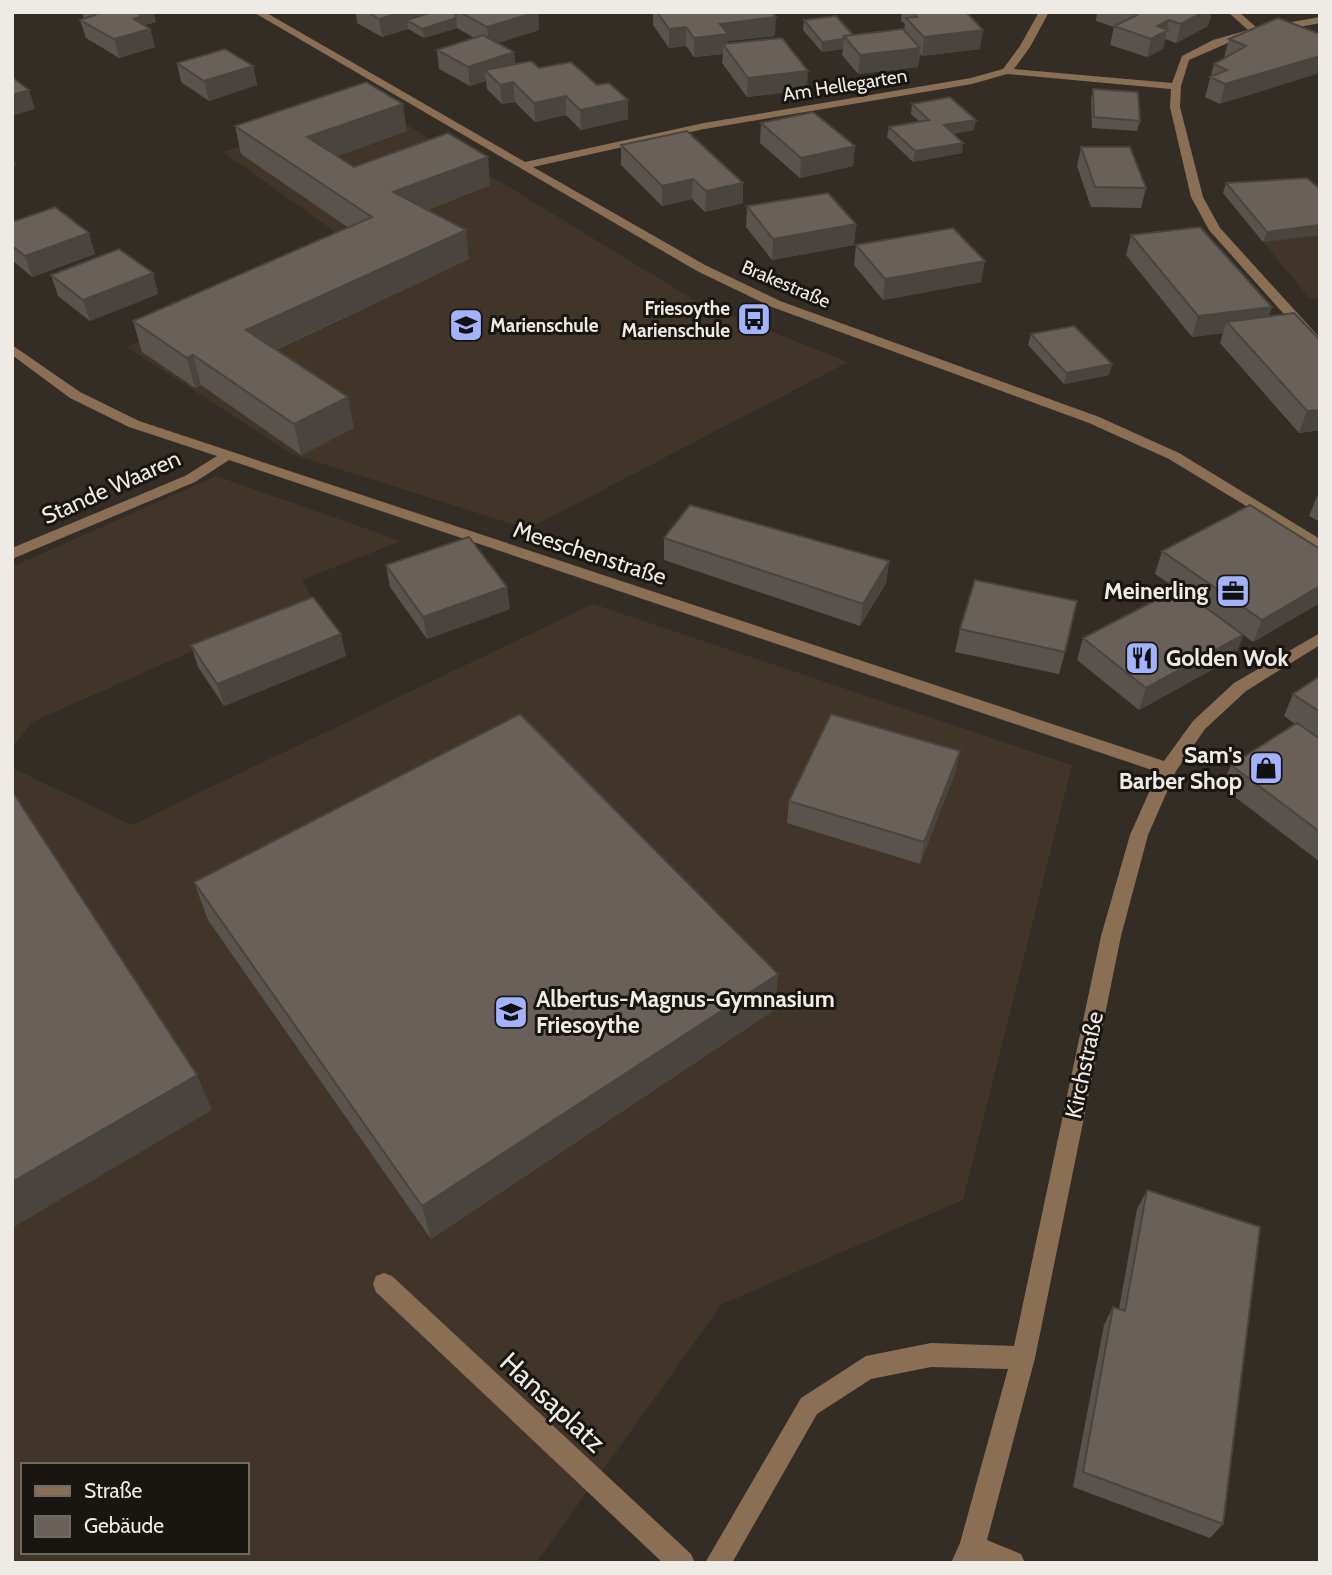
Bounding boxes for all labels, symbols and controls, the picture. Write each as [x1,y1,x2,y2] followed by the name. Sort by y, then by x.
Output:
[781,64,909,106] street label: Am Hellegarten
[738,255,834,313] street label: Brakestraße
[621,297,730,342] place label: Friesoythe Marienschule
[735,300,773,338] bus stop icon: Friesoythe Marienschule
[447,306,485,344] school or university icon: Marienschule
[490,314,599,337] place label: Marienschule
[37,444,185,530] street label: Stande Waaren
[510,515,670,591] street label: Meeschenstraße
[1214,572,1252,610] office icon: Meinerling
[1104,577,1208,605] place label: Meinerling
[1123,639,1161,677] restaurant icon: Golden Wok
[1166,644,1289,672] place label: Golden Wok
[1119,741,1242,795] place label: Sam's Barber Shop
[1247,749,1285,787] shop icon: Sam's Barber Shop
[536,985,835,1039] place label: Albertus-Magnus-Gymnasium Friesoythe
[492,993,530,1031] school or university icon: Albertus-Magnus-Gymnasium Friesoythe
[1059,1009,1109,1121] street label: Kirchstraße
[493,1345,613,1459] street label: Hansaplatz
[21,1463,248,1554] legend
[84,1478,143,1503] text: Straße
[84,1513,164,1538] text: Gebäude

